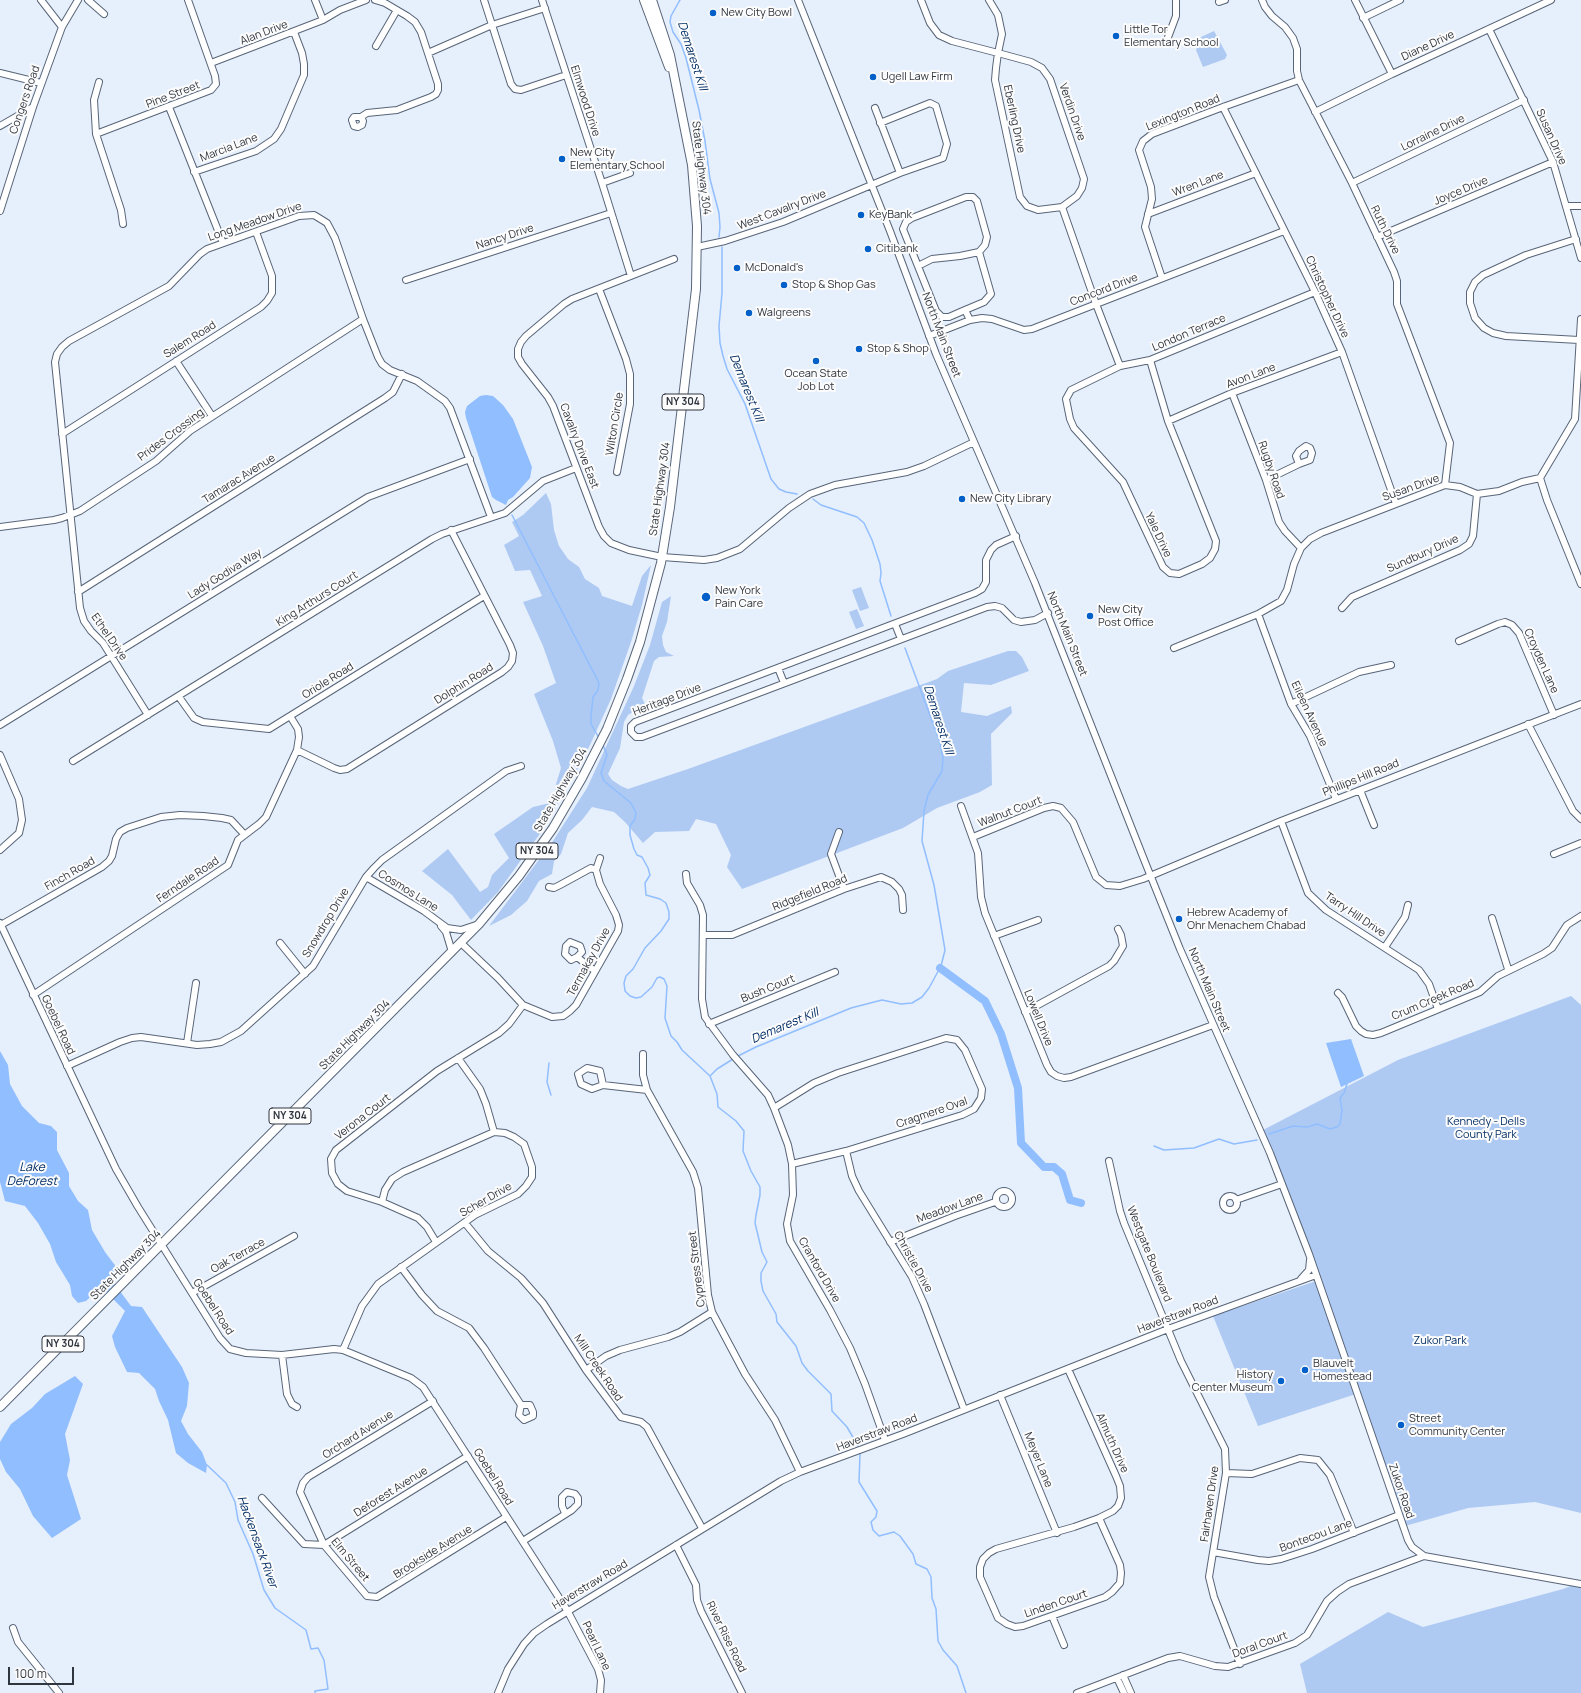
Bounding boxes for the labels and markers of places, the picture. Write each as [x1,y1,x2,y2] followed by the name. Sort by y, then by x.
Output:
[721,6,792,20] place label: New City Bowl
[708,8,718,18] marker: New City Bowl
[1124,23,1219,49] place label: Little Tor Elementary School
[1111,31,1121,41] marker: Little Tor Elementary School
[881,70,953,84] place label: Ugell Law Firm
[868,72,878,82] marker: Ugell Law Firm
[570,146,665,172] place label: New City Elementary School
[557,154,567,164] marker: New City Elementary School
[869,208,912,222] place label: KeyBank
[856,210,866,220] marker: KeyBank
[876,242,918,256] place label: Citibank
[863,244,873,254] marker: Citibank
[745,261,803,275] place label: McDonald's
[732,263,742,273] marker: McDonald's
[792,278,876,292] place label: Stop & Shop Gas
[779,280,789,290] marker: Stop & Shop Gas
[757,306,811,320] place label: Walgreens
[744,308,754,318] marker: Walgreens
[867,342,929,356] place label: Stop & Shop
[854,344,864,354] marker: Stop & Shop
[811,356,821,366] marker: Ocean State Job Lot
[785,367,847,393] place label: Ocean State Job Lot
[970,492,1051,506] place label: New City Library
[957,494,967,504] marker: New City Library
[715,584,763,610] place label: New York Pain Care
[700,591,712,603] marker: New York Pain Care
[1098,603,1154,629] place label: New City Post Office
[1085,611,1095,621] marker: New City Post Office
[1187,906,1306,932] place label: Hebrew Academy of Ohr Menachem Chabad
[1174,914,1184,924] marker: Hebrew Academy of Ohr Menachem Chabad
[1313,1357,1372,1383] place label: Blauvelt Homestead
[1300,1365,1310,1375] marker: Blauvelt Homestead
[1192,1368,1273,1394] place label: History Center Museum
[1276,1376,1286,1386] marker: History Center Museum
[1409,1412,1505,1438] place label: Street Community Center
[1396,1420,1406,1430] marker: Street Community Center

